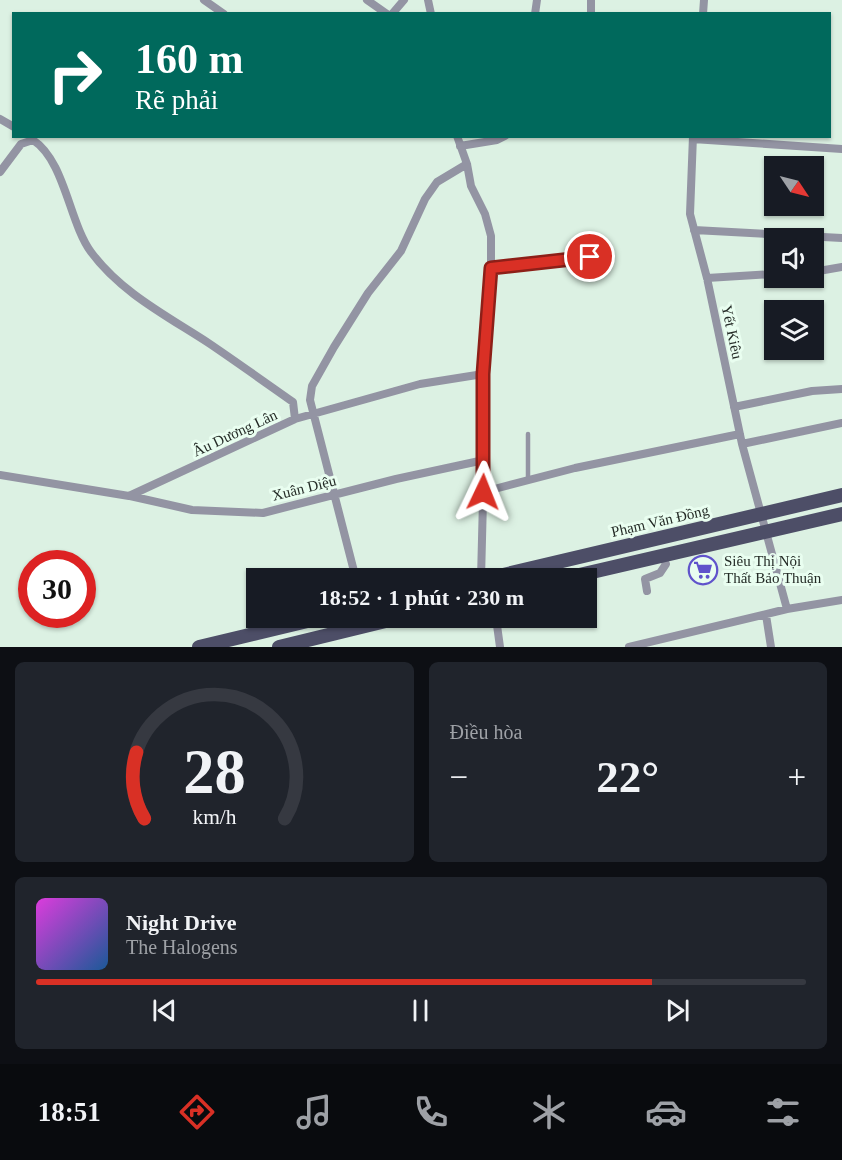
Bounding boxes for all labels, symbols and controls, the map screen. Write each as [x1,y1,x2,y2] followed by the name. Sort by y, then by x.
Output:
[36,36,114,114] icon: right
[135,36,244,82] text: 160 m
[135,85,218,115] text: Rẽ phải
[764,156,824,216] north arrow
[764,156,824,360] map controls
[764,228,824,288] button: sound
[564,231,615,282] pin
[573,240,606,273] icon: arrive
[764,300,824,360] button: layers
[719,304,746,361] street label: Yết Kiêu
[190,406,280,459] street label: Âu Dương Lân
[451,460,515,524] position arrow
[270,472,338,504] street label: Xuân Diệu
[610,502,711,540] street label: Phạm Văn Đồng
[18,550,96,628] speed limit sign: 30
[724,553,822,586] place label: Siêu Thị Nội Thất Bảo Thuận
[687,554,719,586] supermarket icon: Siêu Thị Nội Thất Bảo Thuận
[319,585,524,610] text: 18:52 · 1 phút · 230 m
[450,721,522,743] text: Điều hòa
[183,737,245,806] text: 28
[596,752,659,802] text: 22°
[450,759,468,795] text: −
[787,759,806,795] text: +
[192,805,237,829] text: km/h
[126,910,237,935] text: Night Drive
[126,936,238,958] text: The Halogens
[148,994,181,1027] icon: previous
[404,994,437,1027] icon: pause
[661,994,694,1027] icon: next
[176,1091,218,1133] icon: directions
[293,1091,335,1133] icon: music
[410,1091,452,1133] icon: phone
[528,1091,570,1133] icon: climate
[645,1091,687,1133] icon: car
[762,1091,804,1133] icon: filters
[38,1097,101,1127] text: 18:51

